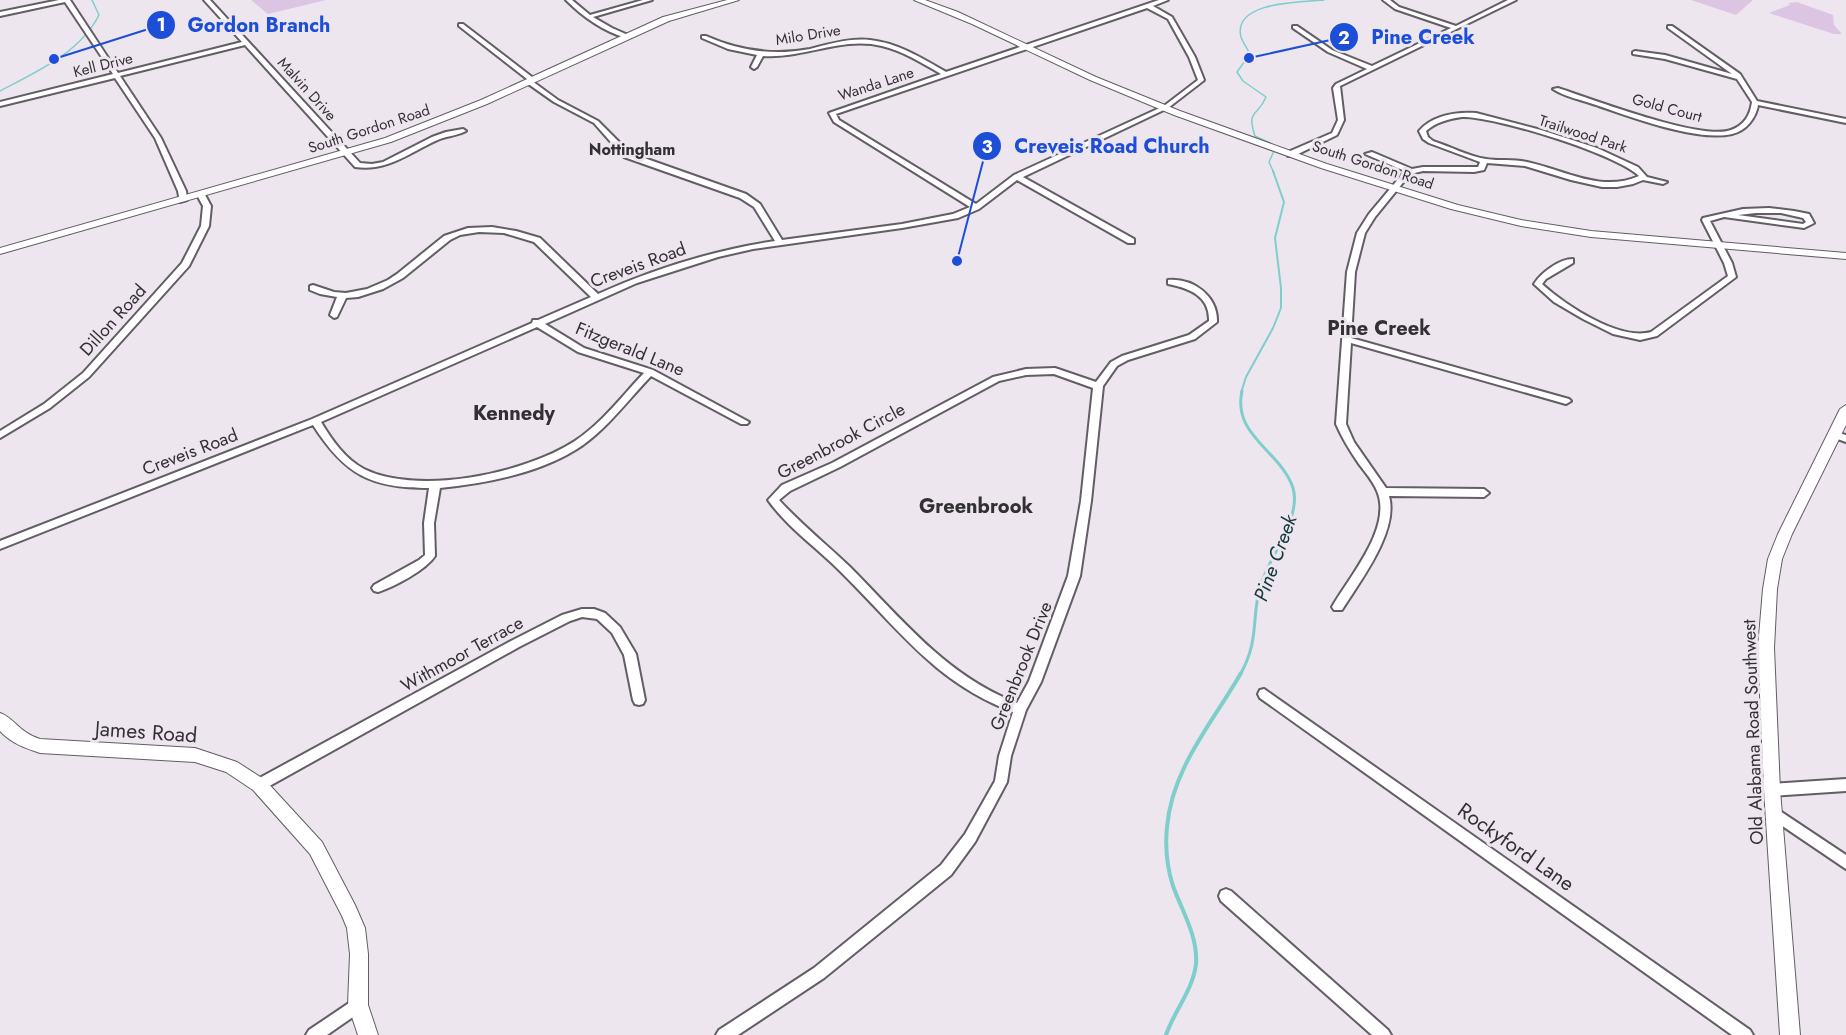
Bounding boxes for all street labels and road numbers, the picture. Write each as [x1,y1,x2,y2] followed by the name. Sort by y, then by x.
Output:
[774,19,842,51] street label: Milo Drive
[71,47,135,83] street label: Kell Drive
[272,52,342,126] street label: Malvin Drive
[835,61,917,107] street label: Wanda Lane
[1630,88,1705,128] street label: Gold Court
[305,99,433,159] street label: South Gordon Road
[1536,109,1630,159] street label: Trailwood Park
[1309,135,1437,195] street label: South Gordon Road
[586,236,690,294] street label: Creveis Road
[74,278,152,362] street label: Dillon Road
[572,315,688,383] street label: Fitzgerald Lane
[772,396,910,486] street label: Greenbrook Circle
[139,422,241,482] street label: Creveis Road
[983,598,1059,734] street label: Greenbrook Drive
[396,610,528,698] street label: Withmoor Terrace
[1736,618,1770,845] street label: Old Alabama Road Southwest
[91,713,198,751] street label: James Road
[1452,796,1581,899] street label: Rockyford Lane

